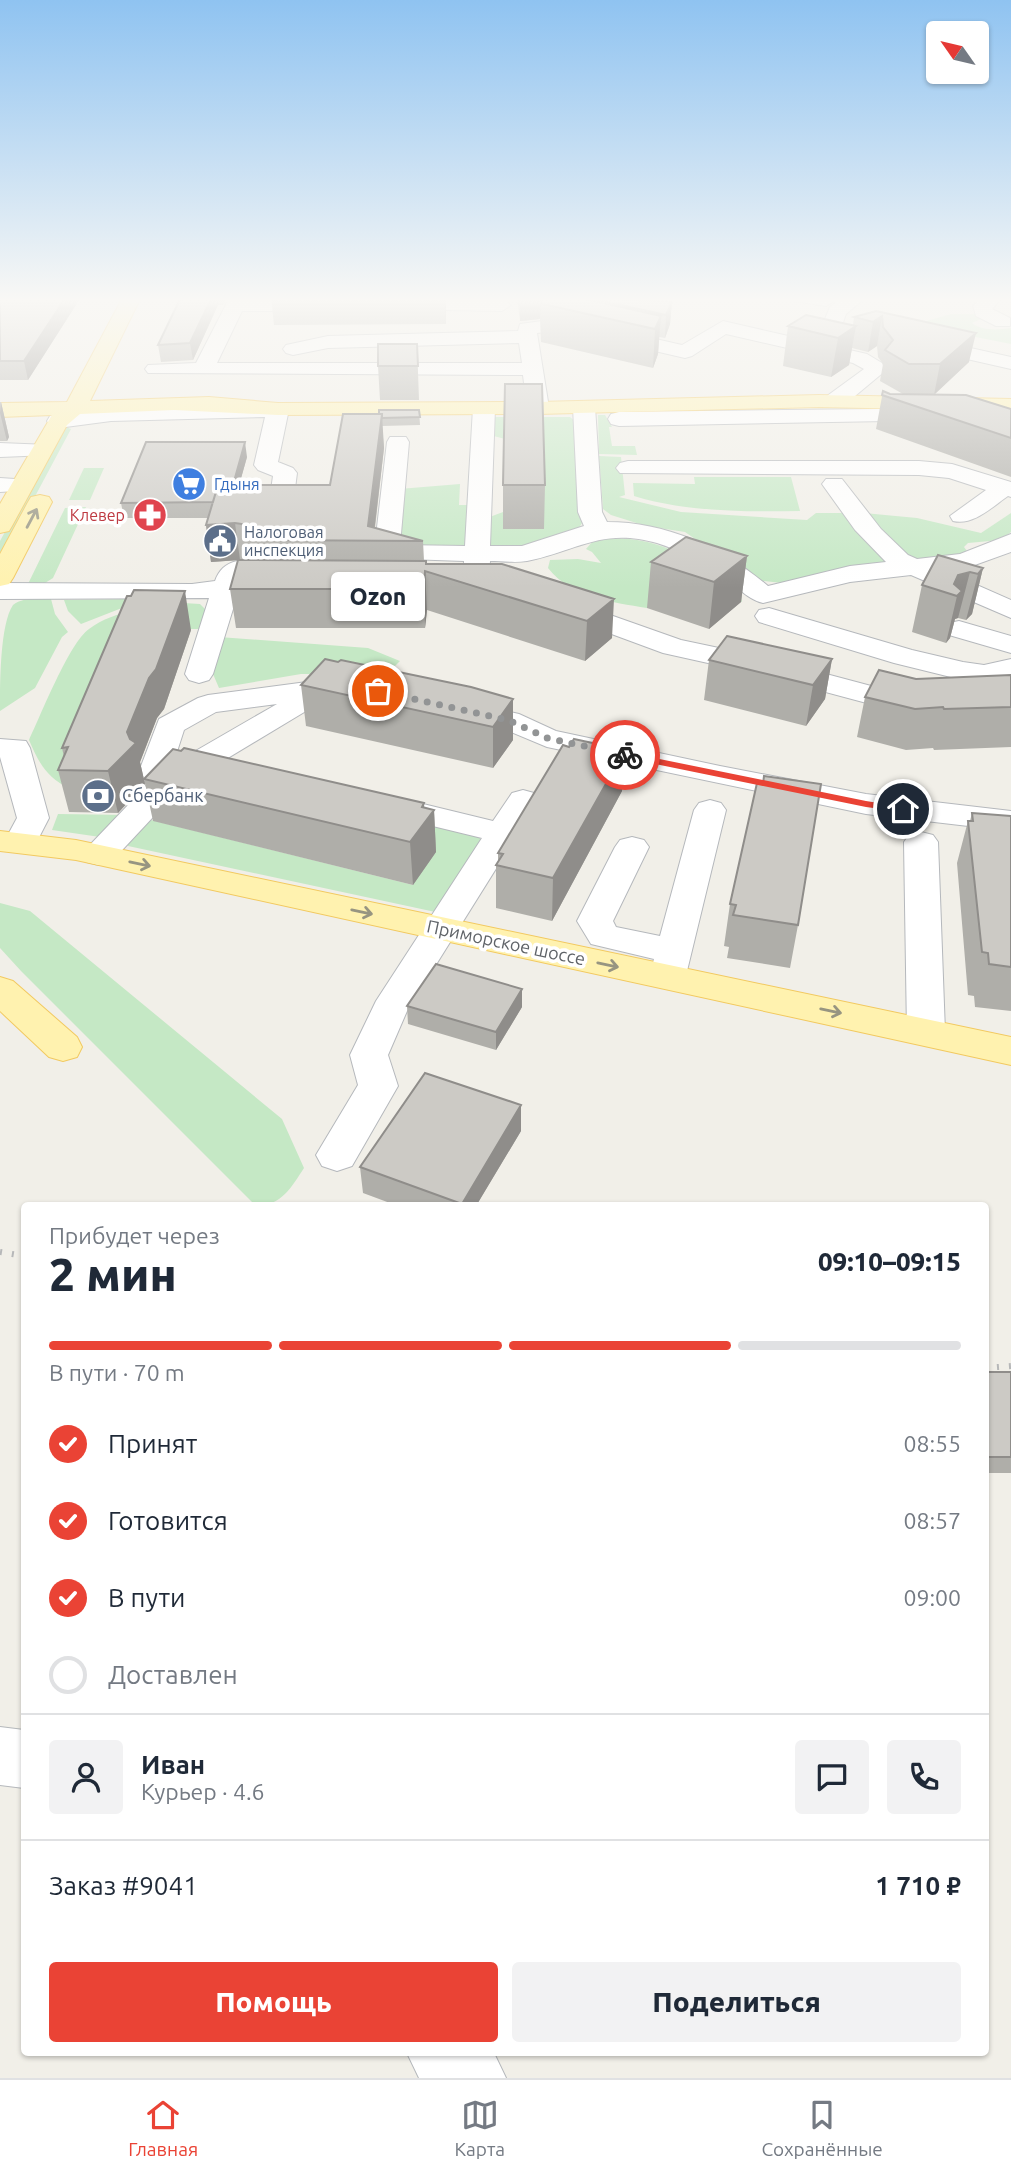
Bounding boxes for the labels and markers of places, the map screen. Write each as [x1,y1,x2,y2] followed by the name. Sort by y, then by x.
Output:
[170,465,208,503] supermarket icon: Гдыня
[214,475,260,493] place label: Гдыня
[131,496,169,534] pharmacy icon: Клевер
[70,506,125,524] place label: Клевер
[201,522,239,560] public building icon: Налоговая инспекция
[244,523,324,559] place label: Налоговая инспекция
[331,572,425,621] callout: Ozon
[348,661,408,721] pin
[79,777,117,815] bank icon: Сбербанк
[873,779,933,839] pin
[122,785,204,805] place label: Сбербанк

